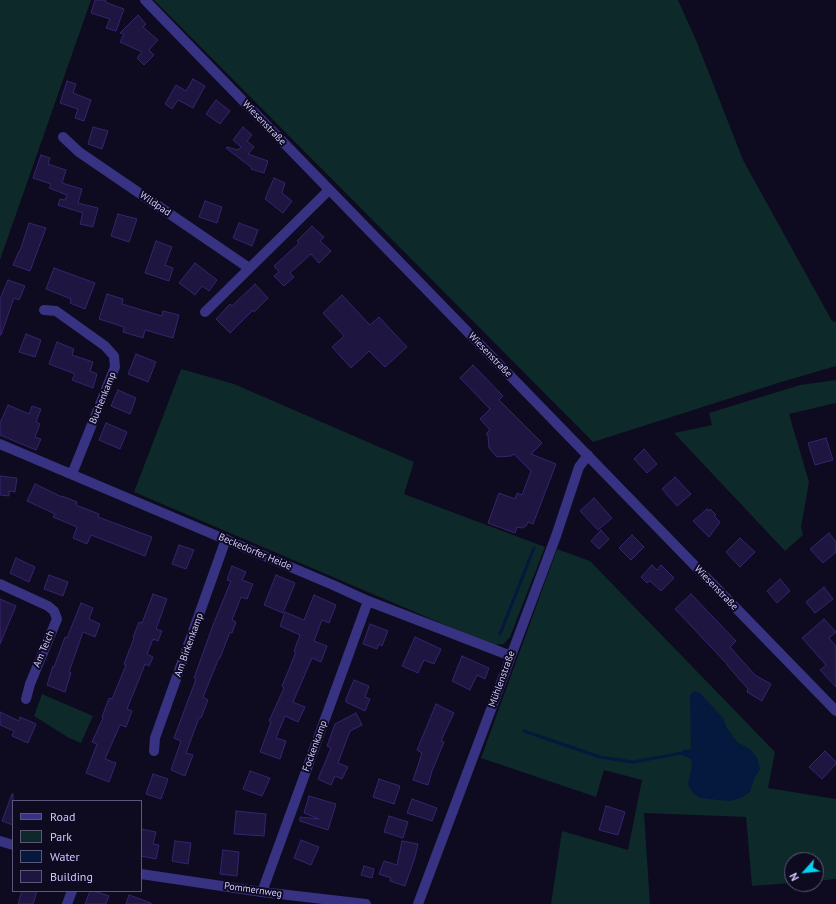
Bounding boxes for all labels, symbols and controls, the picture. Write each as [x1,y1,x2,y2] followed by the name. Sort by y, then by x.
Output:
[240,98,288,148] street label: Wiesenstraße
[137,189,173,219] street label: Wildpad
[466,330,514,380] street label: Wiesenstraße
[87,370,119,426] street label: Buchenkamp
[217,531,293,573] street label: Beckedorfer Heide
[692,563,740,613] street label: Wiesenstraße
[172,611,206,679] street label: Am Birkenkamp
[31,629,57,669] street label: Am Teich
[486,649,518,709] street label: Mühlenstraße
[300,719,330,773] street label: Fockenkamp
[12,800,142,892] legend
[50,809,75,824] text: Road
[50,829,72,844] text: Park
[50,849,80,864] text: Water
[784,852,824,892] north arrow
[50,869,93,884] text: Building
[786,871,802,883] text: N
[223,880,283,900] street label: Pommernweg

